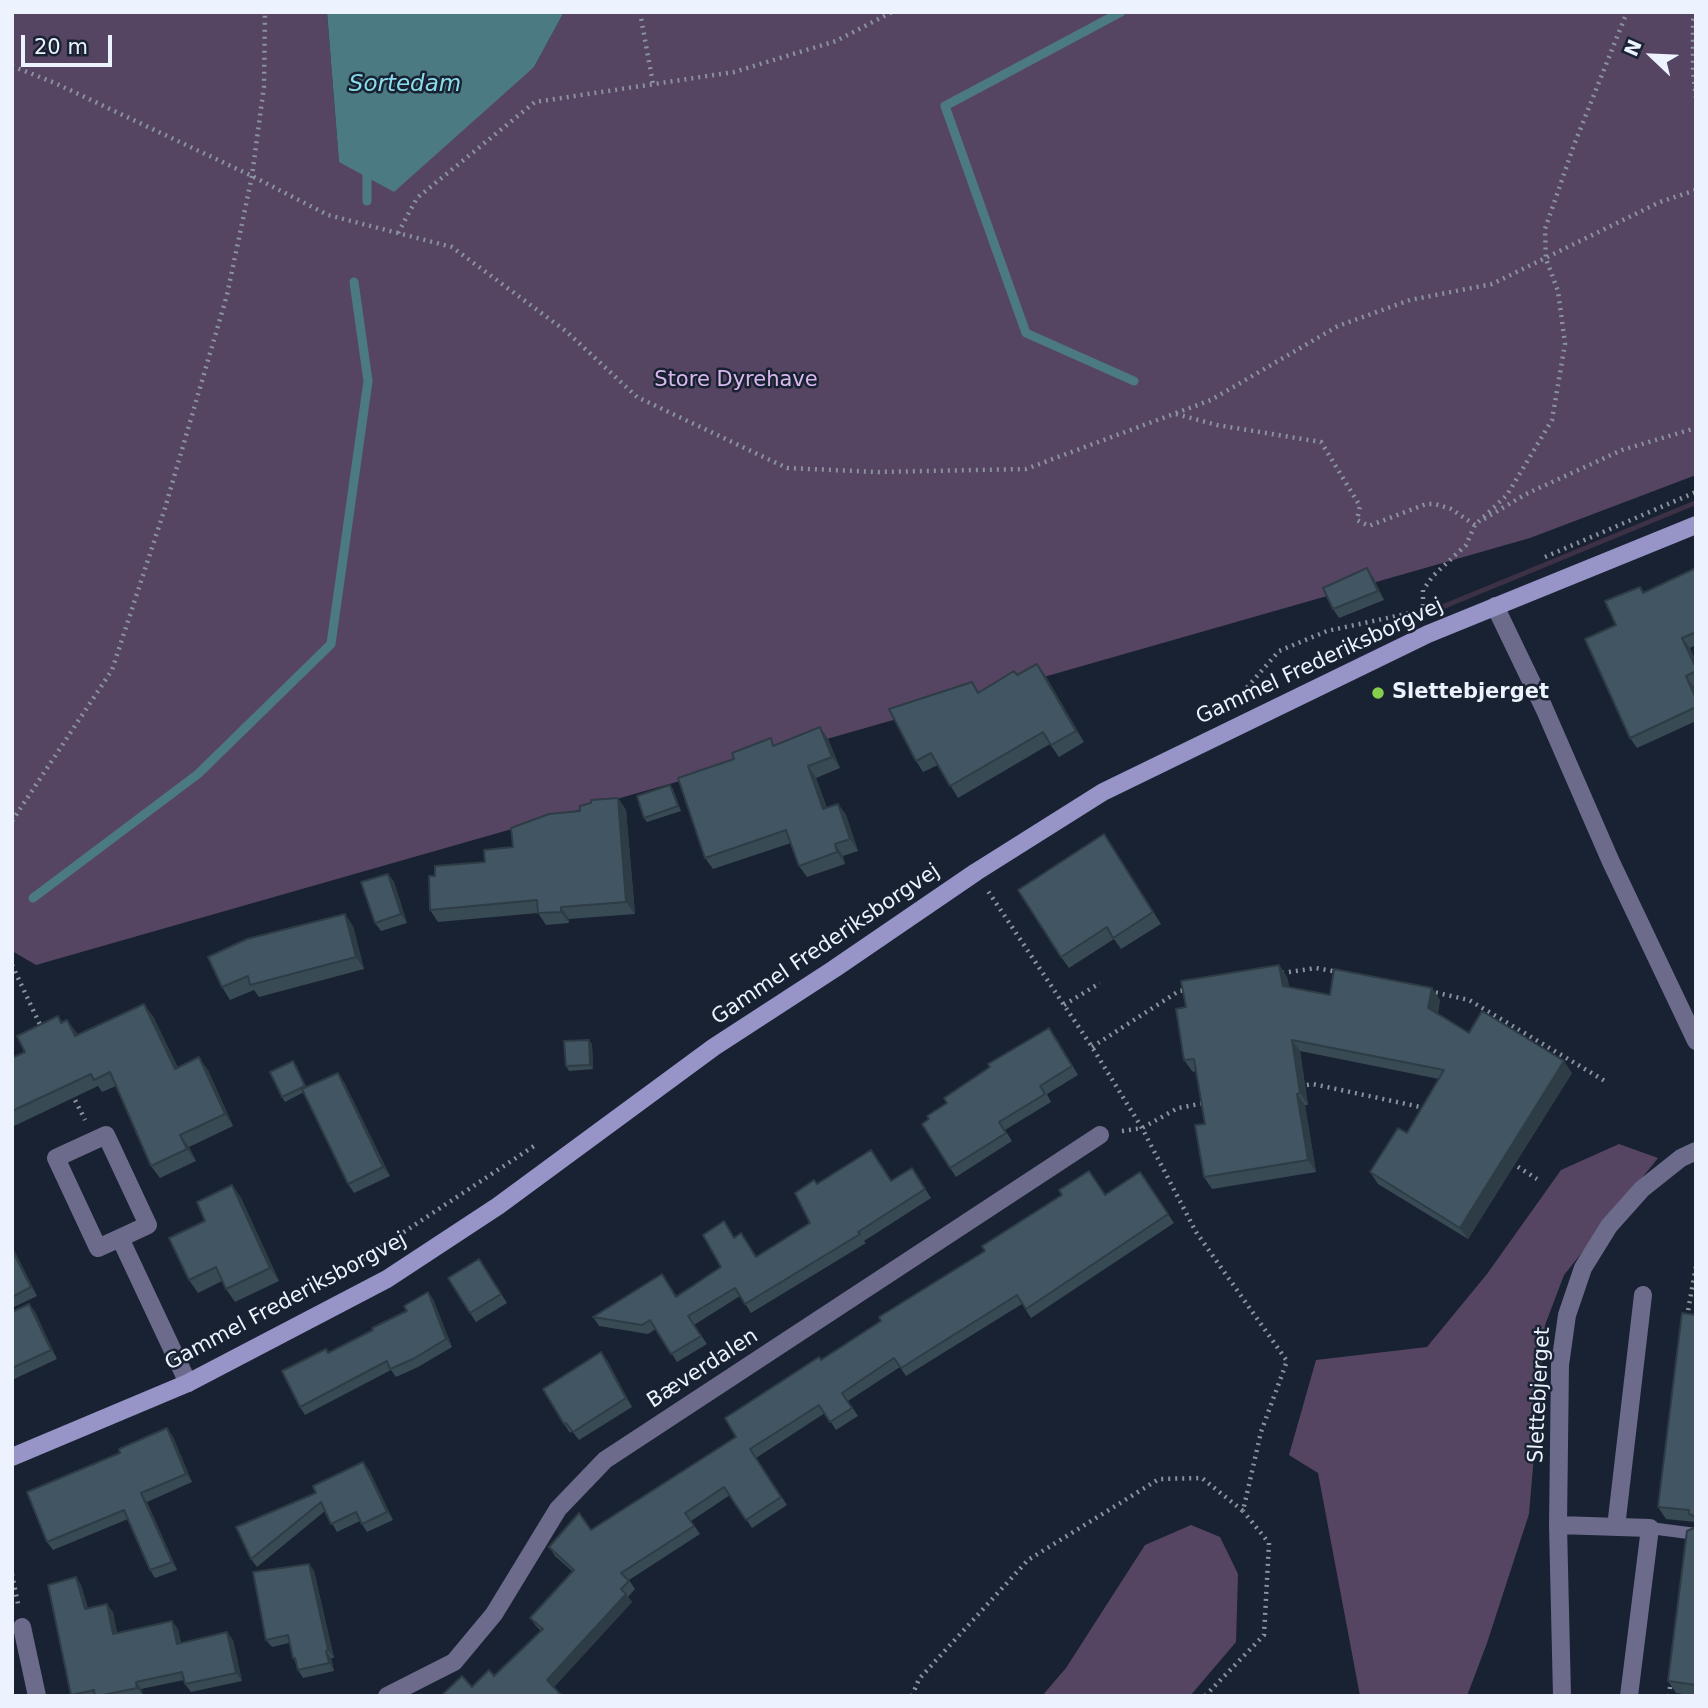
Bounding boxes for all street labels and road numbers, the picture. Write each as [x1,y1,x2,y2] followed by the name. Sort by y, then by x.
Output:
[1192,594,1448,730] street label: Gammel Frederiksborgvej
[707,859,945,1031] street label: Gammel Frederiksborgvej
[161,1228,411,1376] street label: Gammel Frederiksborgvej
[643,1324,763,1414] street label: Bæverdalen
[1524,1326,1556,1464] street label: Slettebjerget

